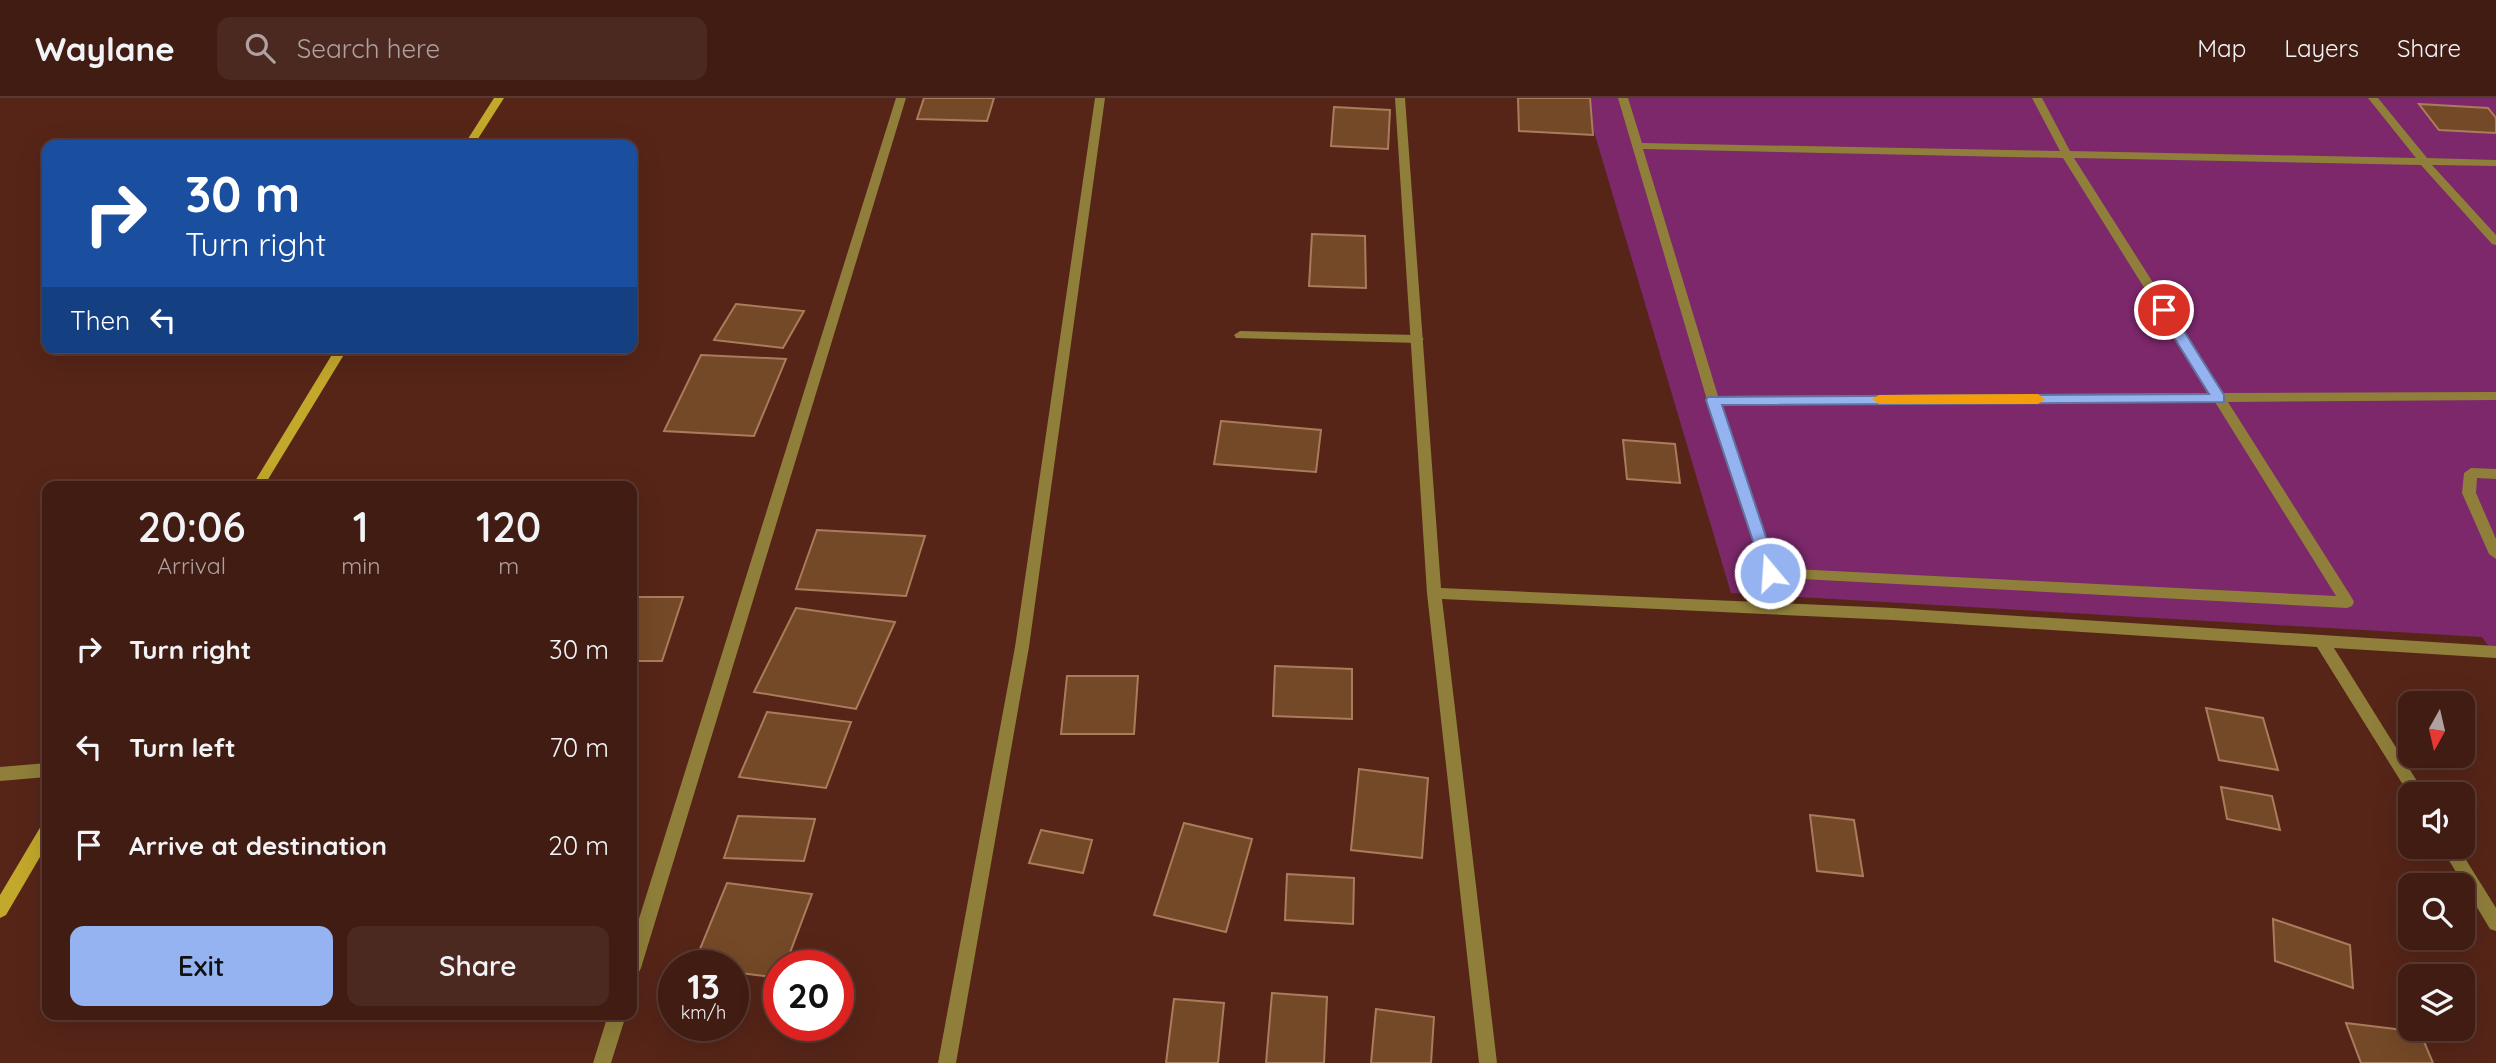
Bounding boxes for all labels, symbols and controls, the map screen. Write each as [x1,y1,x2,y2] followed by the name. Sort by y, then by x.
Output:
[217,17,707,80] search box
[35,28,175,69] text: Waylane
[241,29,279,67] icon: search
[297,32,440,65] text: Search here
[2197,33,2246,63] text: Map
[2284,33,2359,63] text: Layers
[2397,33,2461,63] text: Share
[185,163,300,224] text: 30 m
[70,168,161,259] icon: right
[185,224,326,264] text: Turn right
[2134,280,2194,340] pin
[2145,291,2183,329] icon: arrive
[144,301,182,339] icon: left
[70,304,130,337] text: Then
[138,500,246,553] text: 20:06
[353,500,369,553] text: 1
[476,500,541,553] text: 120
[1733,536,1807,610] position arrow
[157,551,226,580] text: Arrival
[341,551,380,580] text: min
[498,551,519,580] text: m
[70,630,108,668] icon: right
[129,633,251,666] text: Turn right
[549,633,609,666] text: 30 m
[2398,691,2474,768] north arrow
[2398,691,2475,1041] map controls
[70,728,108,766] icon: left
[129,731,236,764] text: Turn left
[549,731,609,764] text: 70 m
[2398,782,2475,859] button: sound
[70,826,108,864] icon: arrive
[129,829,387,862] text: Arrive at destination
[548,829,609,862] text: 20 m
[2398,873,2475,950] button: search
[70,926,333,1006] button: Exit
[347,926,609,1006] button: Share
[763,950,854,1041] speed limit sign: 20
[687,964,720,1008] text: 13
[2398,964,2475,1041] button: layers
[681,1001,726,1024] text: km/h

